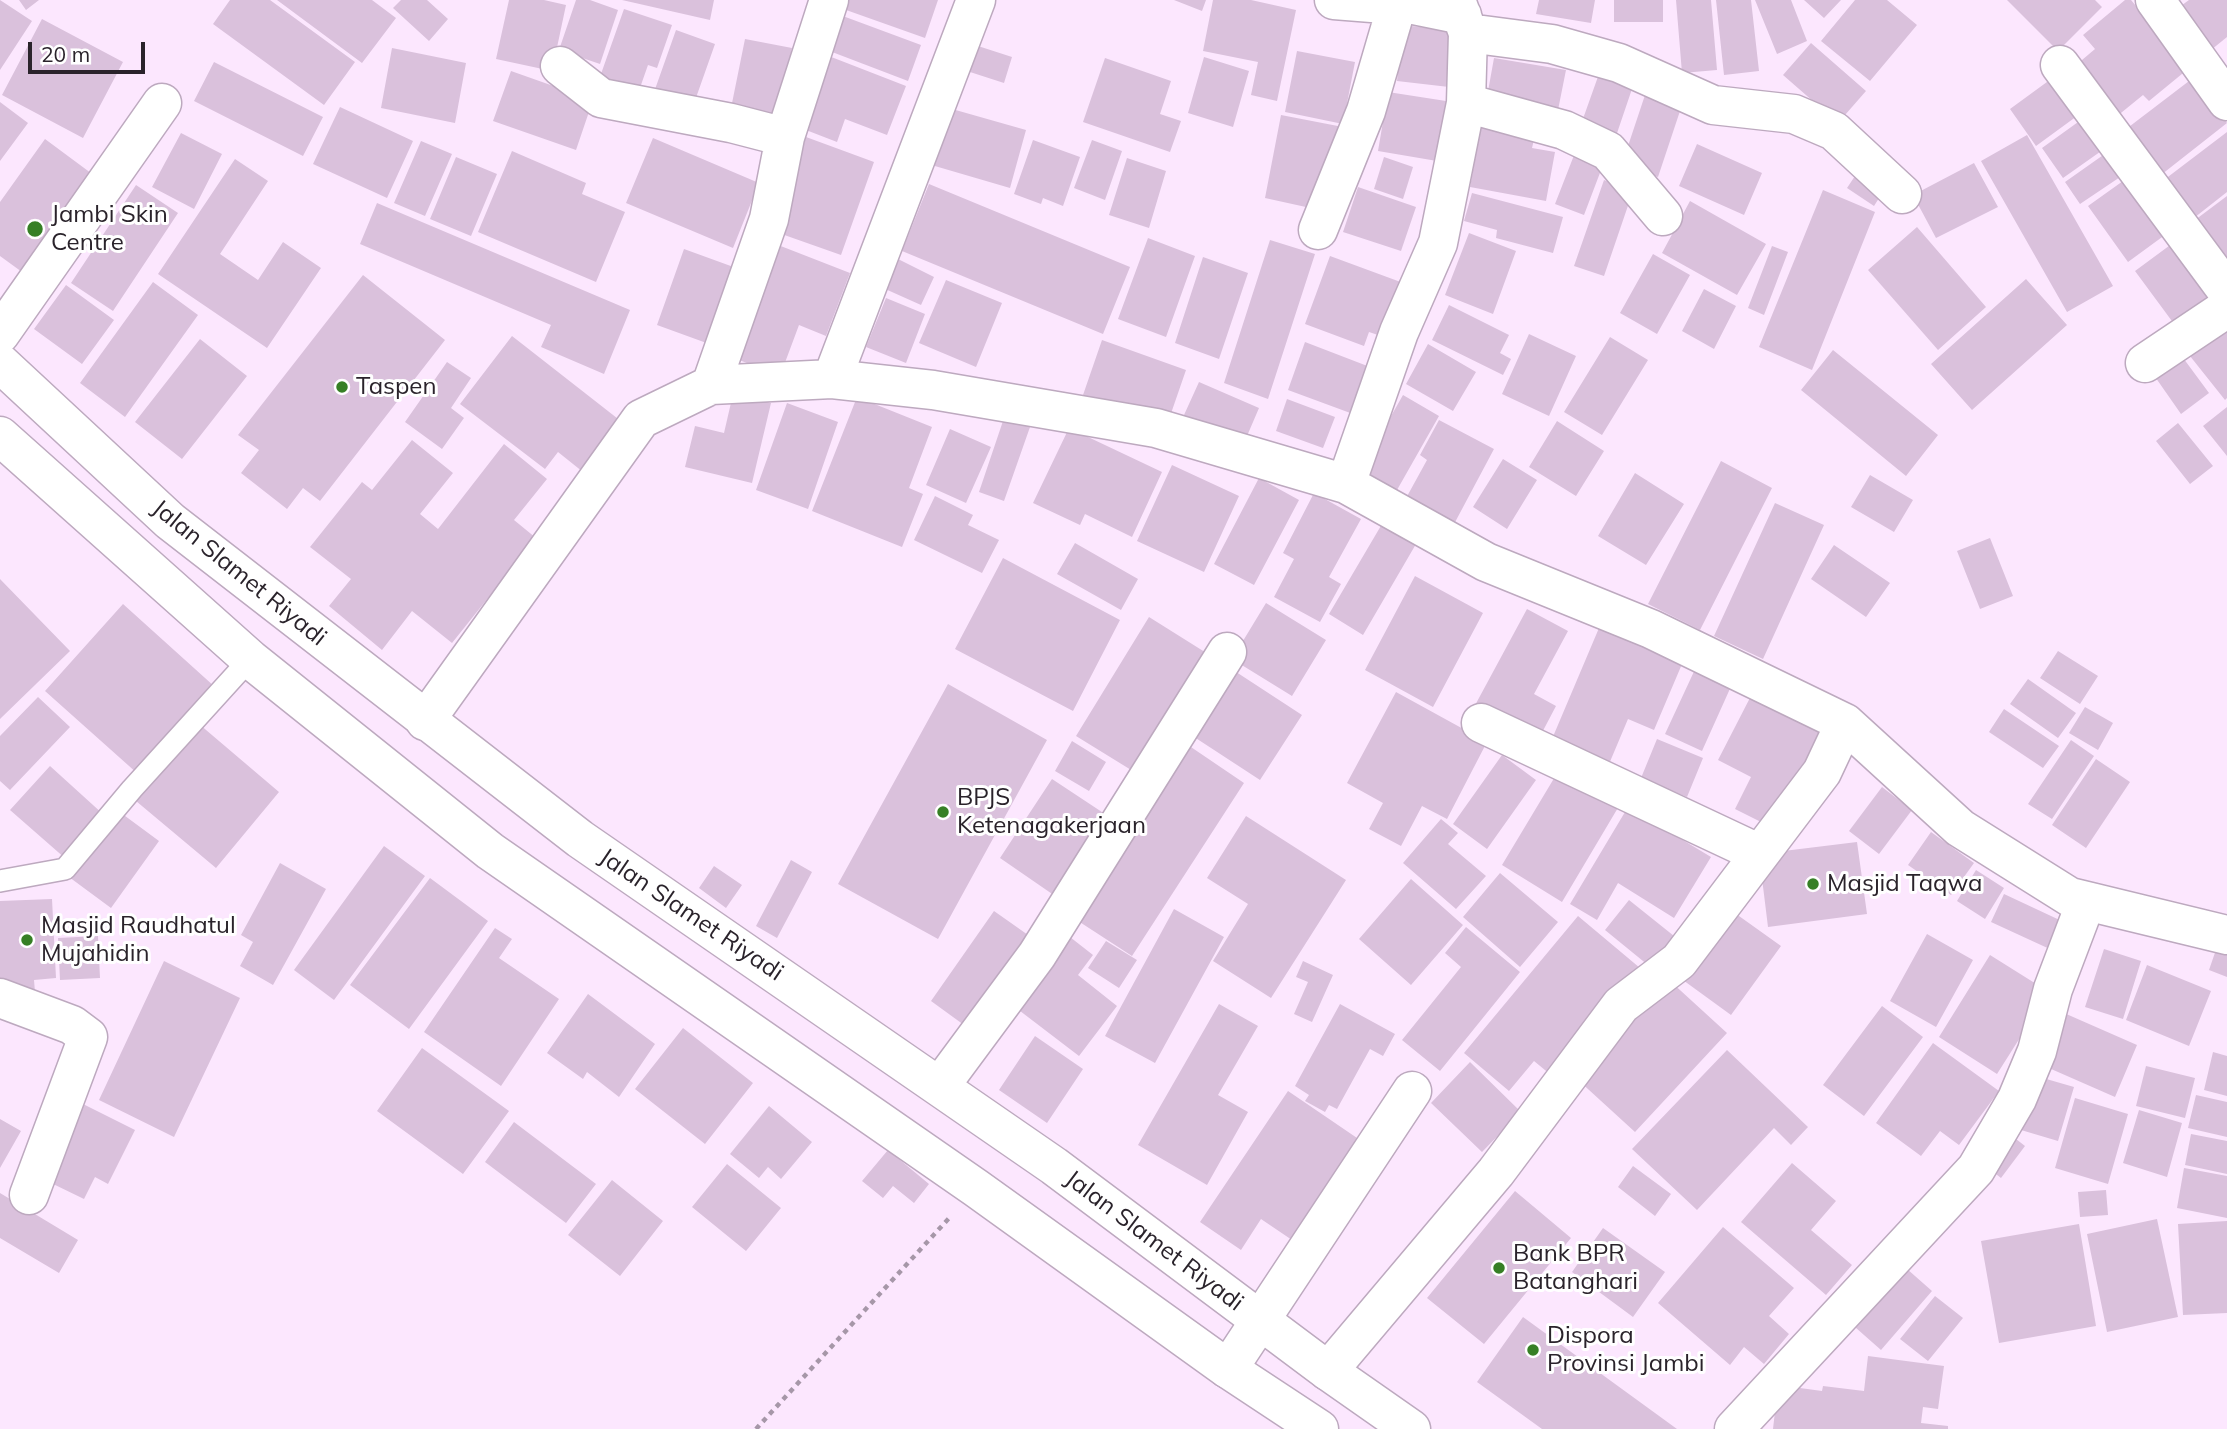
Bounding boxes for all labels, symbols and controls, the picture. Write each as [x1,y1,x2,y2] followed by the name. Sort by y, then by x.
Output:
[32,28,149,72] scale bar
[41,41,90,67] text: 20 m
[51,201,168,257] place label: Jambi Skin Centre
[25,219,45,239] marker: Jambi Skin Centre
[356,373,436,401] place label: Taspen
[334,379,350,395] marker: Taspen
[146,494,332,652] street label: Jalan Slamet Riyadi
[957,784,1146,840] place label: BPJS Ketenagakerjaan
[935,804,951,820] marker: BPJS Ketenagakerjaan
[593,843,789,987] street label: Jalan Slamet Riyadi
[1827,870,1982,898] place label: Masjid Taqwa
[1805,876,1821,892] marker: Masjid Taqwa
[41,912,236,968] place label: Masjid Raudhatul Mujahidin
[19,932,35,948] marker: Masjid Raudhatul Mujahidin
[1059,1165,1249,1317] street label: Jalan Slamet Riyadi
[1513,1240,1638,1296] place label: Bank BPR Batanghari
[1491,1260,1507,1276] marker: Bank BPR Batanghari
[1547,1322,1704,1378] place label: Dispora Provinsi Jambi
[1525,1342,1541,1358] marker: Dispora Provinsi Jambi

